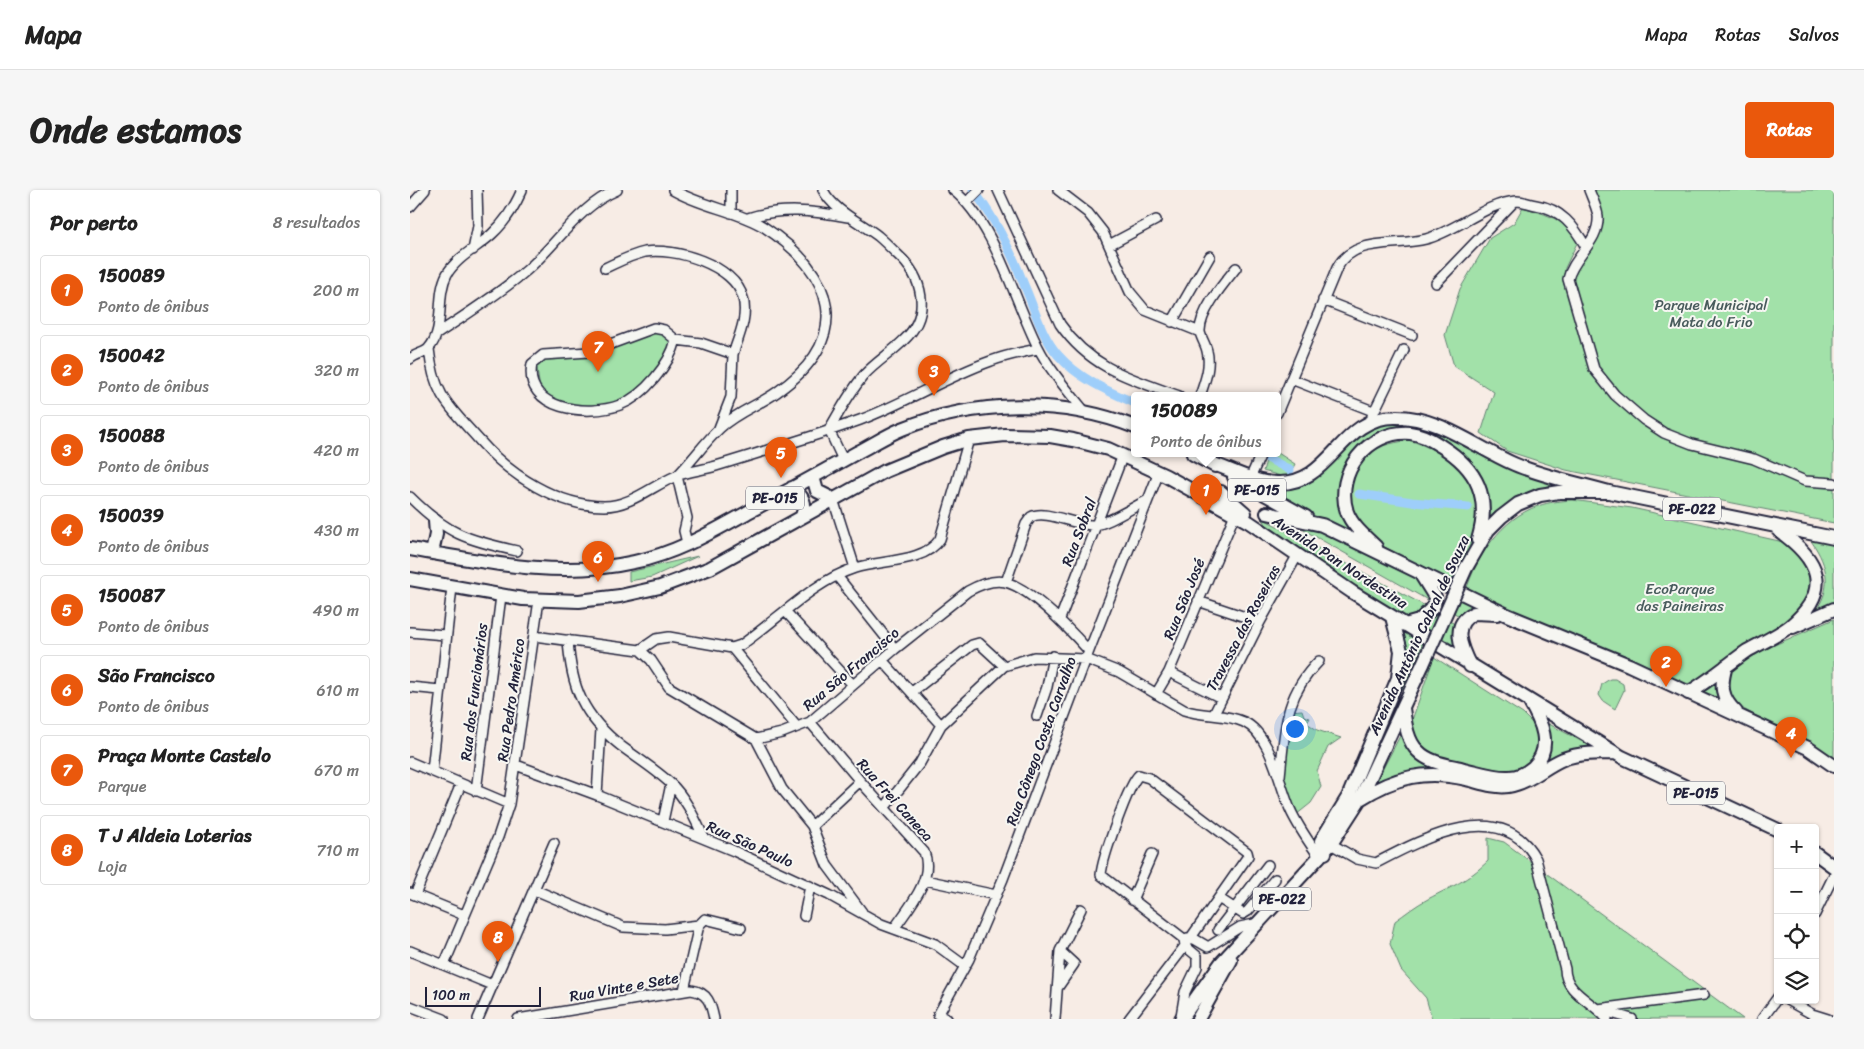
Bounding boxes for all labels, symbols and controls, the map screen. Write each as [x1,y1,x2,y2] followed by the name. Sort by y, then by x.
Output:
[25,14,81,56] text: Mapa
[1645,19,1687,51] text: Mapa
[1715,19,1761,51] text: Rotas
[1789,19,1839,51] text: Salvos
[30,99,241,161] text: Onde estamos
[1745,102,1834,158] button: Rotas
[50,204,138,242] text: Por perto
[273,208,360,237] text: 8 resultados
[98,259,165,292] text: 150089
[64,276,70,305] text: 1
[313,276,359,305] text: 200 m
[98,292,209,321] text: Ponto de ônibus
[1654,292,1768,335] park label: Parque Municipal Mata do Frio
[582,331,614,372] pin: 7
[98,339,165,372] text: 150042
[918,355,950,396] pin: 3
[62,356,72,385] text: 2
[314,356,359,385] text: 320 m
[98,372,209,401] text: Ponto de ônibus
[1131,392,1281,457] popup
[1151,394,1217,427] text: 150089
[98,419,165,452] text: 150088
[1151,427,1261,456] text: Ponto de ônibus
[63,436,71,465] text: 3
[313,436,359,465] text: 420 m
[765,437,797,478] pin: 5
[98,452,209,481] text: Ponto de ônibus
[1190,474,1222,515] pin: 1
[1228,478,1286,502] road number: PE-015
[746,486,804,510] road number: PE-015
[1054,493,1104,570] street label: Rua Sobral
[1663,498,1721,520] road number: PE-022
[98,499,164,532] text: 150039
[1266,508,1413,616] street label: Avenida Pan Nordestina
[62,516,72,545] text: 4
[314,516,359,545] text: 430 m
[1361,530,1477,740] street label: Avenida Antônio Cabral de Souza
[98,532,209,561] text: Ponto de ônibus
[582,541,614,582] pin: 6
[1156,554,1212,644] street label: Rua São José
[1199,559,1288,696] street label: Travessa das Roseiras
[1636,576,1724,619] park label: EcoParque das Paineiras
[98,579,164,612] text: 150087
[62,596,72,625] text: 5
[313,596,359,625] text: 490 m
[98,612,209,641] text: Ponto de ônibus
[797,620,906,718] street label: Rua São Francisco
[453,622,495,762] street label: Rua dos Funcionários
[489,636,533,763] street label: Rua Pedro Américo
[1650,646,1682,687] pin: 2
[998,652,1084,829] street label: Rua Cônego Costa Carvalho
[98,659,215,692] text: São Francisco
[62,676,72,705] text: 6
[316,676,359,705] text: 610 m
[98,692,209,721] text: Ponto de ônibus
[1282,716,1308,742] your location
[1775,717,1807,758] pin: 4
[98,739,271,772] text: Praça Monte Castelo
[850,752,940,848] street label: Rua Frei Caneca
[62,756,72,785] text: 7
[314,756,359,785] text: 670 m
[98,772,146,801] text: Parque
[1667,782,1725,804] road number: PE-015
[702,813,798,875] street label: Rua São Paulo
[98,819,252,852] text: T J Aldeia Loterias
[1774,824,1819,1004] map controls
[1774,824,1819,869] button: +
[62,836,72,865] text: 8
[316,836,359,865] text: 710 m
[98,852,127,881] text: Loja
[1774,869,1819,914] button: −
[1253,888,1311,911] road number: PE-022
[1774,914,1819,959] button: locate
[482,921,514,962] pin: 8
[1774,959,1819,1004] button: layers
[567,965,681,1009] street label: Rua Vinte e Sete
[432,983,470,1008] text: 100 m
[425,984,541,1007] scale bar

